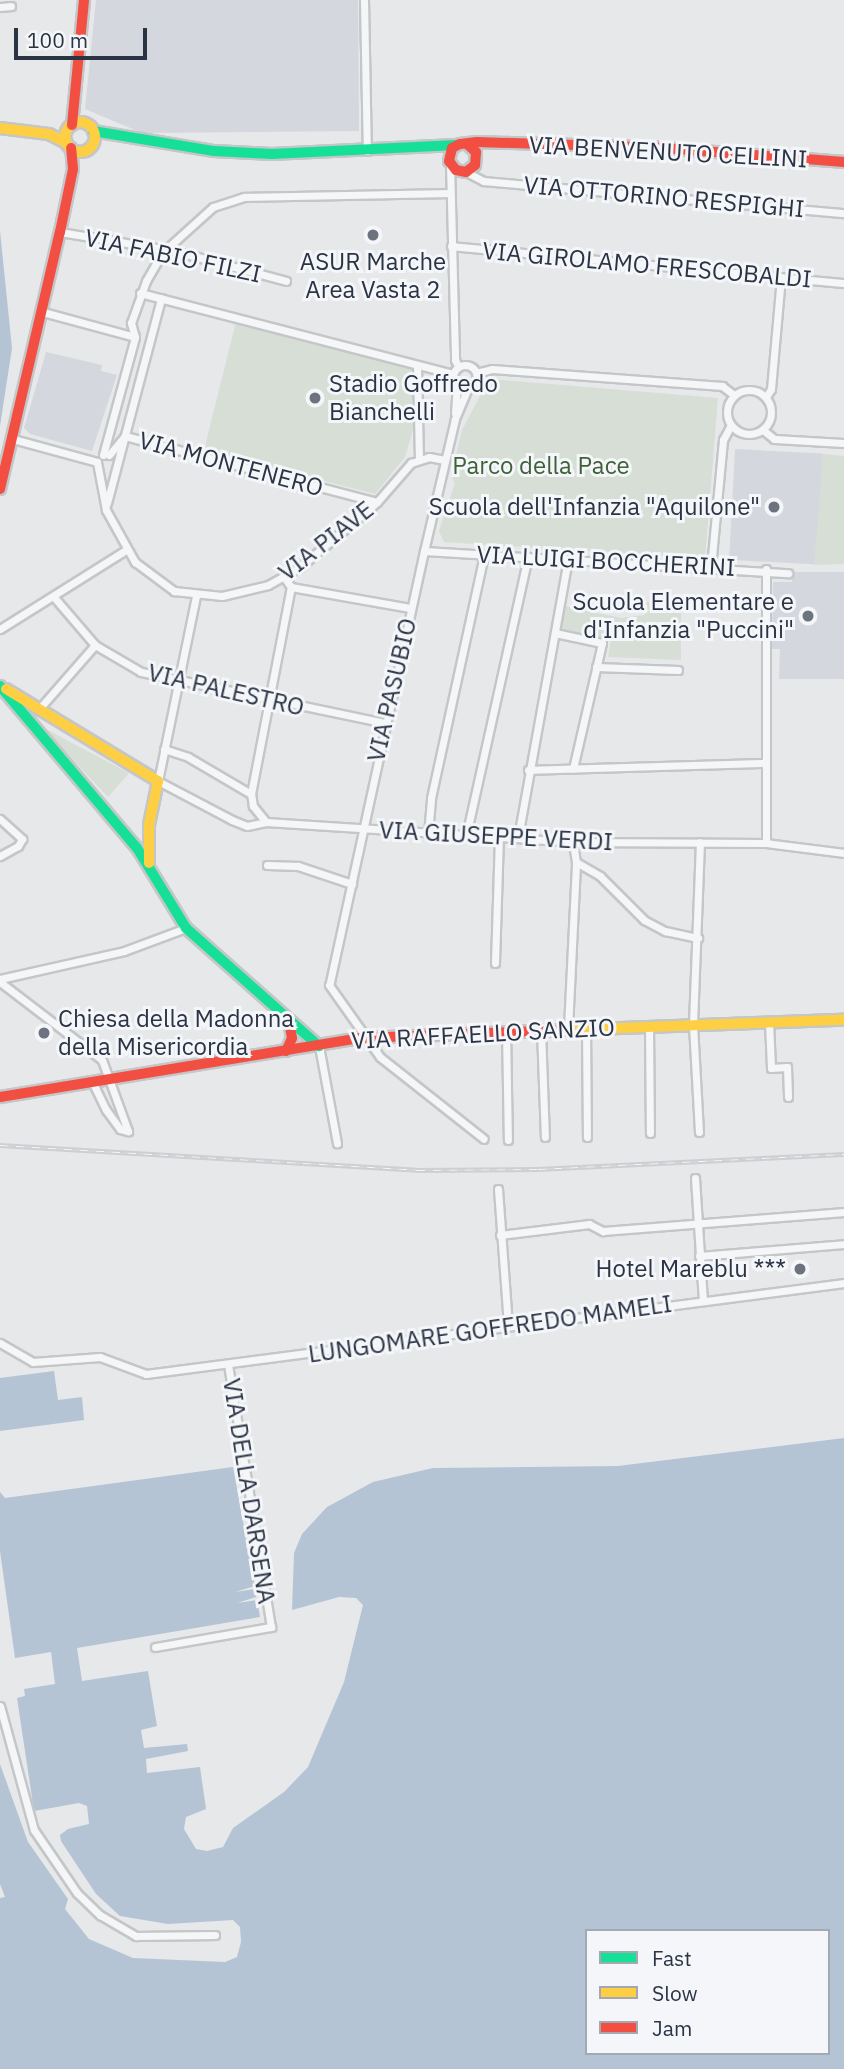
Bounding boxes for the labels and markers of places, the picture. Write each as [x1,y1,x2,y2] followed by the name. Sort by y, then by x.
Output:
[363,225,383,245] marker: ASUR Marche Area Vasta 2
[300,248,446,304] place label: ASUR Marche Area Vasta 2
[329,370,498,426] place label: Stadio Goffredo Bianchelli
[307,390,323,406] marker: Stadio Goffredo Bianchelli
[429,493,760,521] place label: Scuola dell'Infanzia "Aquilone"
[766,499,782,515] marker: Scuola dell'Infanzia "Aquilone"
[573,588,794,644] place label: Scuola Elementare e d'Infanzia "Puccini"
[800,608,816,624] marker: Scuola Elementare e d'Infanzia "Puccini"
[58,1005,294,1061] place label: Chiesa della Madonna della Misericordia
[36,1025,52,1041] marker: Chiesa della Madonna della Misericordia
[596,1255,786,1283] place label: Hotel Mareblu ***
[792,1261,808,1277] marker: Hotel Mareblu ***

